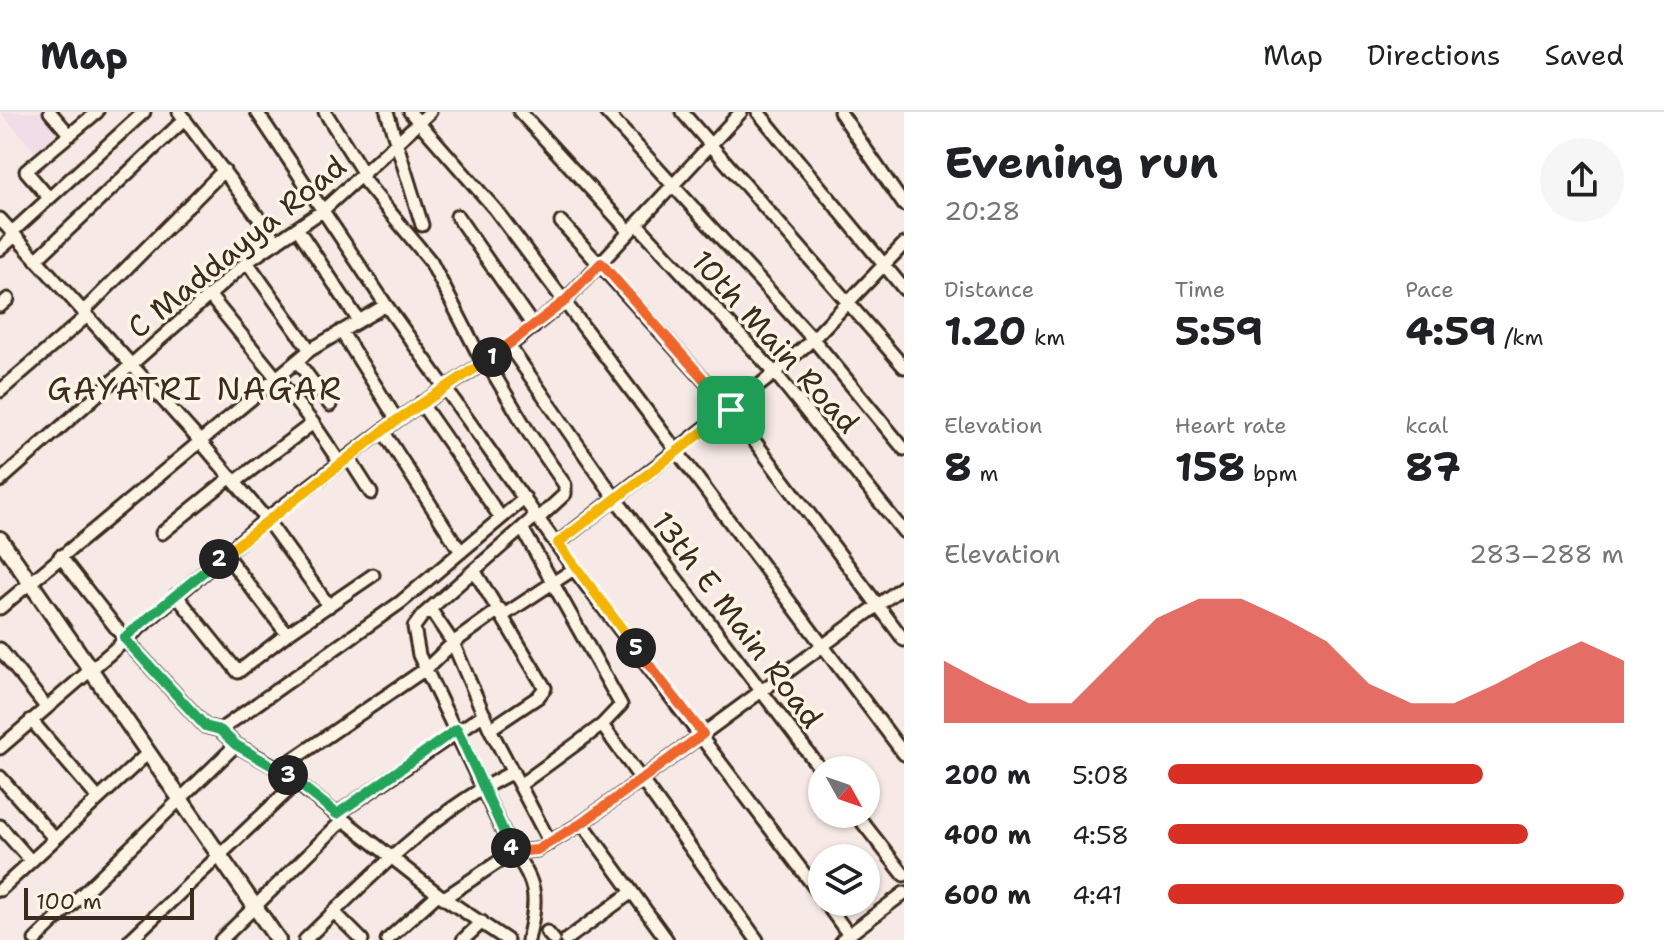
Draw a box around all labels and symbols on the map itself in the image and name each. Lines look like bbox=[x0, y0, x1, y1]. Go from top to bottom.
street label: C Maddayya Road bbox=[119, 146, 355, 348]
street label: 10th Main Road bbox=[682, 241, 869, 442]
pin: 1 bbox=[472, 337, 512, 377]
district label: GAYATRI NAGAR bbox=[47, 367, 343, 410]
pin bbox=[697, 376, 765, 444]
street label: 13th E Main Road bbox=[642, 503, 832, 736]
pin: 2 bbox=[199, 539, 239, 579]
pin: 5 bbox=[616, 628, 656, 668]
pin: 3 bbox=[268, 755, 308, 795]
north arrow bbox=[808, 756, 880, 828]
pin: 4 bbox=[491, 828, 531, 868]
scale bar bbox=[24, 884, 194, 920]

